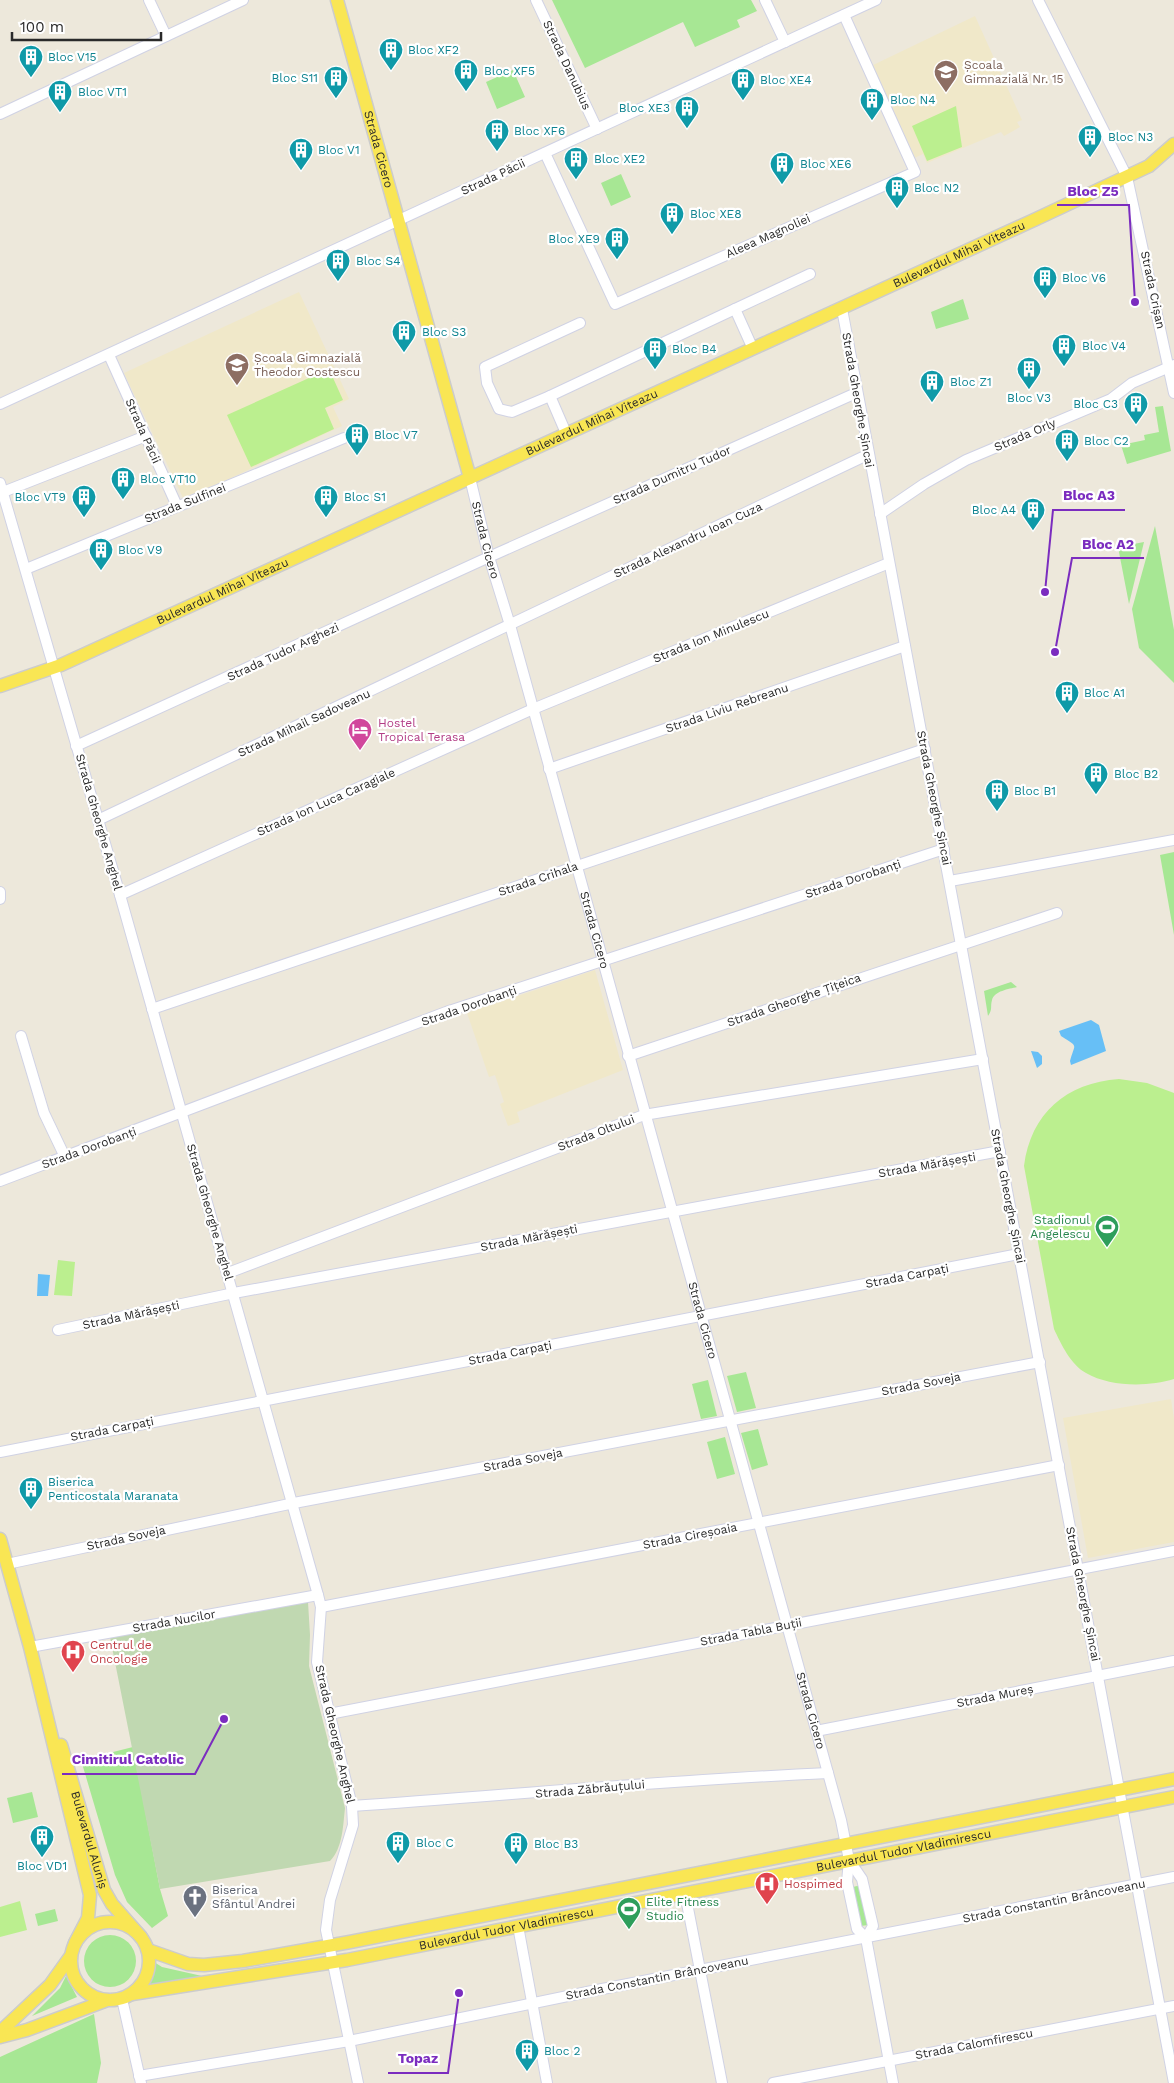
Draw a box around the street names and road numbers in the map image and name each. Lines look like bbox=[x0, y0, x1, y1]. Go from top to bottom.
street label: Strada Danubius bbox=[540, 18, 594, 112]
street label: Strada Cicero bbox=[361, 109, 396, 189]
street label: Strada Păcii bbox=[459, 156, 527, 198]
street label: Aleea Magnoliei bbox=[724, 211, 812, 261]
street label: Bulevardul Mihai Viteazu bbox=[891, 218, 1027, 291]
street label: Strada Crișan bbox=[1138, 250, 1168, 330]
street label: Strada Gheorghe Șincai bbox=[839, 331, 877, 469]
street label: Bulevardul Mihai Viteazu bbox=[523, 386, 660, 459]
street label: Strada Păcii bbox=[122, 396, 164, 466]
street label: Strada Orly bbox=[992, 415, 1059, 454]
street label: Strada Dumitru Tudor bbox=[611, 443, 733, 507]
street label: Strada Sulfinei bbox=[142, 480, 228, 526]
street label: Strada Alexandru Ioan Cuza bbox=[611, 499, 765, 581]
street label: Strada Cicero bbox=[469, 500, 502, 581]
street label: Bulevardul Mihai Viteazu bbox=[154, 555, 291, 627]
street label: Strada Ion Minulescu bbox=[651, 606, 771, 666]
street label: Strada Tudor Arghezi bbox=[225, 620, 341, 684]
street label: Strada Liviu Rebreanu bbox=[664, 680, 790, 736]
street label: Strada Mihail Sadoveanu bbox=[236, 686, 372, 760]
street label: Strada Gheorghe Șincai bbox=[914, 729, 954, 867]
street label: Strada Gheorghe Anghel bbox=[73, 752, 125, 892]
street label: Strada Ion Luca Caragiale bbox=[255, 765, 397, 839]
street label: Strada Dorobanți bbox=[803, 857, 903, 901]
street label: Strada Crihala bbox=[496, 859, 580, 899]
street label: Strada Cicero bbox=[577, 890, 612, 970]
street label: Strada Gheorghe Țițeica bbox=[725, 970, 863, 1030]
street label: Strada Dorobanți bbox=[419, 983, 519, 1029]
street label: Strada Oltului bbox=[555, 1112, 637, 1154]
street label: Strada Dorobanți bbox=[40, 1124, 138, 1172]
street label: Strada Gheorghe Șincai bbox=[988, 1127, 1028, 1265]
street label: Strada Gheorghe Anghel bbox=[184, 1142, 236, 1282]
street label: Strada Mărășești bbox=[877, 1150, 977, 1180]
street label: Strada Mărășești bbox=[479, 1222, 579, 1254]
street label: Strada Carpați bbox=[864, 1261, 950, 1291]
street label: Strada Cicero bbox=[685, 1280, 720, 1361]
street label: Strada Mărășești bbox=[81, 1298, 181, 1332]
street label: Strada Carpați bbox=[467, 1338, 553, 1368]
street label: Strada Soveja bbox=[880, 1369, 962, 1399]
street label: Strada Carpați bbox=[69, 1414, 155, 1444]
street label: Strada Soveja bbox=[482, 1445, 564, 1475]
street label: Strada Cireșoaia bbox=[642, 1520, 739, 1552]
street label: Strada Soveja bbox=[85, 1523, 167, 1553]
street label: Strada Gheorghe Șincai bbox=[1063, 1525, 1103, 1663]
street label: Strada Nucilor bbox=[131, 1607, 217, 1635]
street label: Strada Tabla Buții bbox=[699, 1615, 803, 1649]
street label: Strada Gheorghe Anghel bbox=[312, 1664, 358, 1805]
street label: Strada Cicero bbox=[793, 1671, 828, 1751]
street label: Strada Mureș bbox=[955, 1682, 1035, 1710]
street label: Strada Zăbrăuțului bbox=[535, 1777, 645, 1801]
street label: Bulevardul Aluniș bbox=[68, 1789, 110, 1890]
street label: Bulevardul Tudor Vladimirescu bbox=[815, 1826, 992, 1874]
street label: Strada Constantin Brâncoveanu bbox=[961, 1876, 1147, 1926]
street label: Bulevardul Tudor Vladimirescu bbox=[418, 1905, 595, 1953]
street label: Strada Constantin Brâncoveanu bbox=[564, 1953, 750, 2003]
street label: Strada Calomfirescu bbox=[914, 2026, 1034, 2062]

